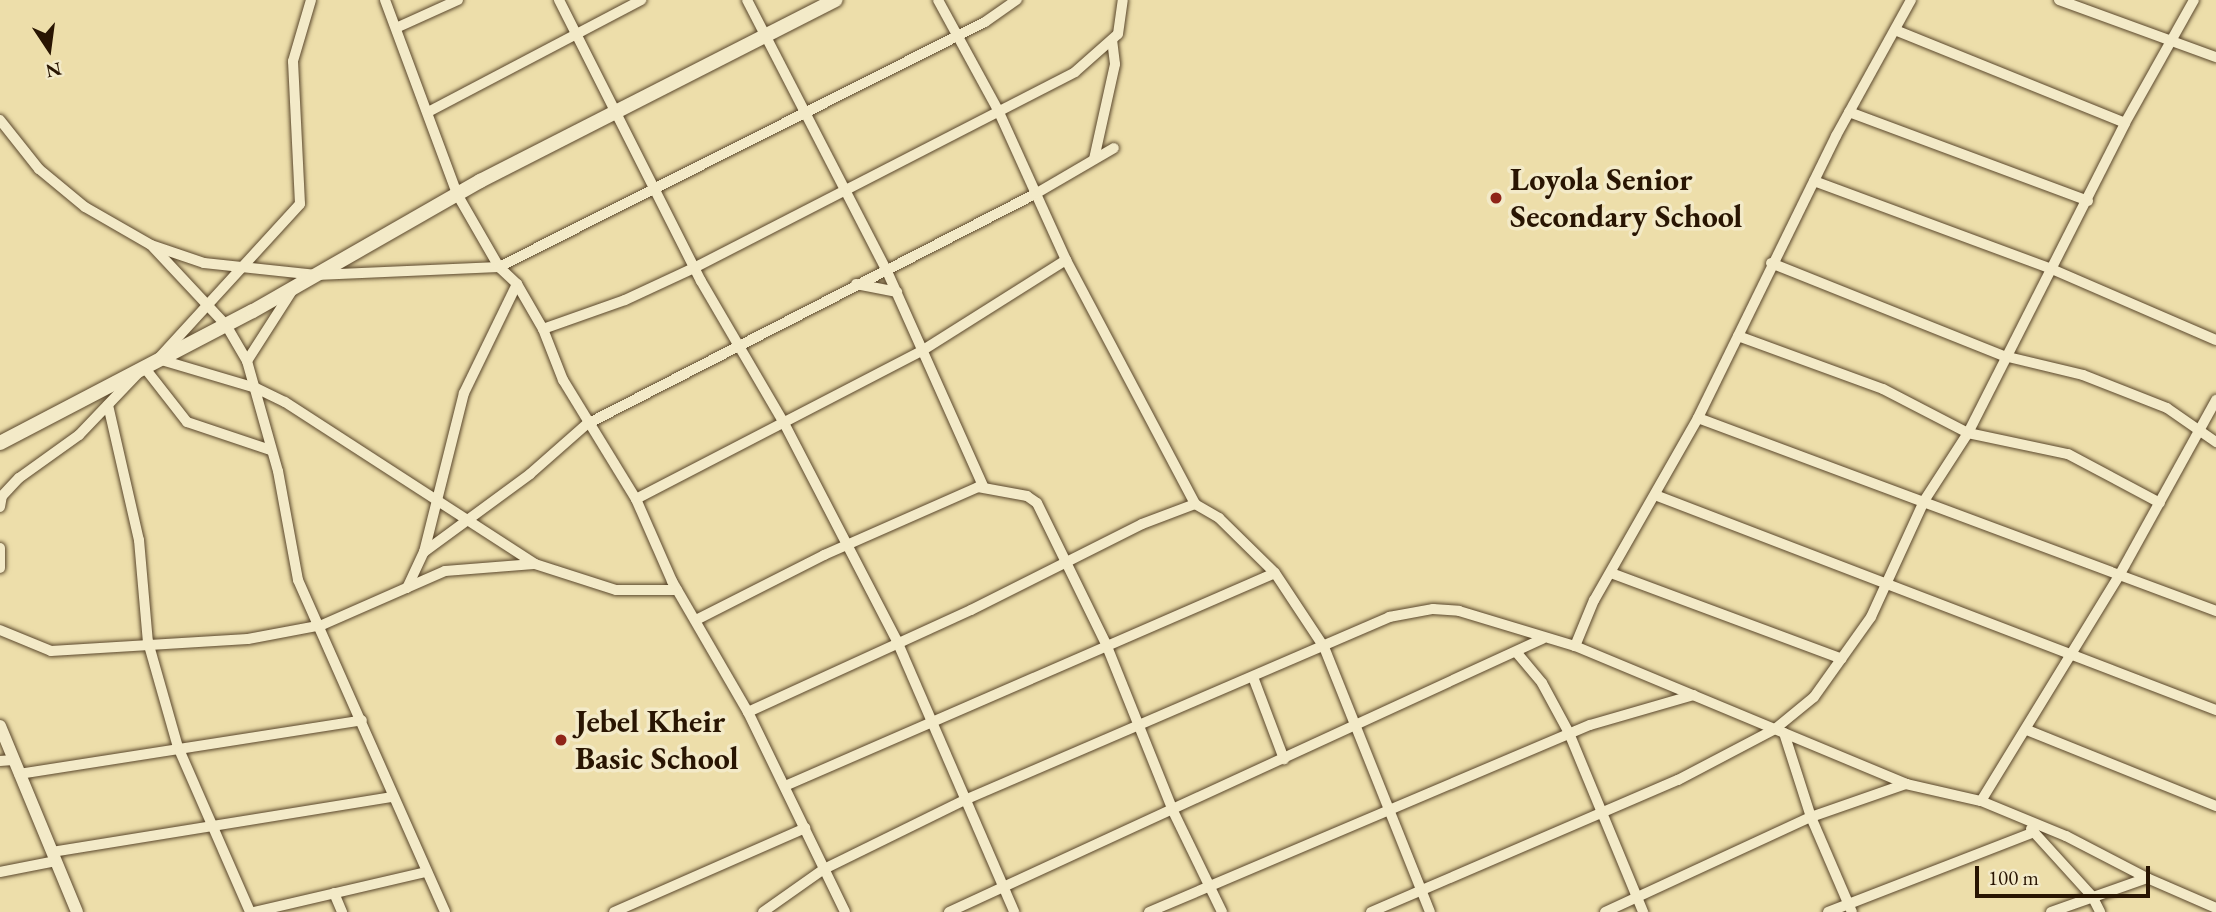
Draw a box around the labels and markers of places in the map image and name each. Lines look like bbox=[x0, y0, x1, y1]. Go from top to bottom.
place label: Loyola Senior Secondary School bbox=[1510, 161, 1742, 236]
marker: Loyola Senior Secondary School bbox=[1488, 190, 1504, 206]
place label: Jebel Kheir Basic School bbox=[575, 703, 739, 778]
marker: Jebel Kheir Basic School bbox=[553, 732, 569, 748]

